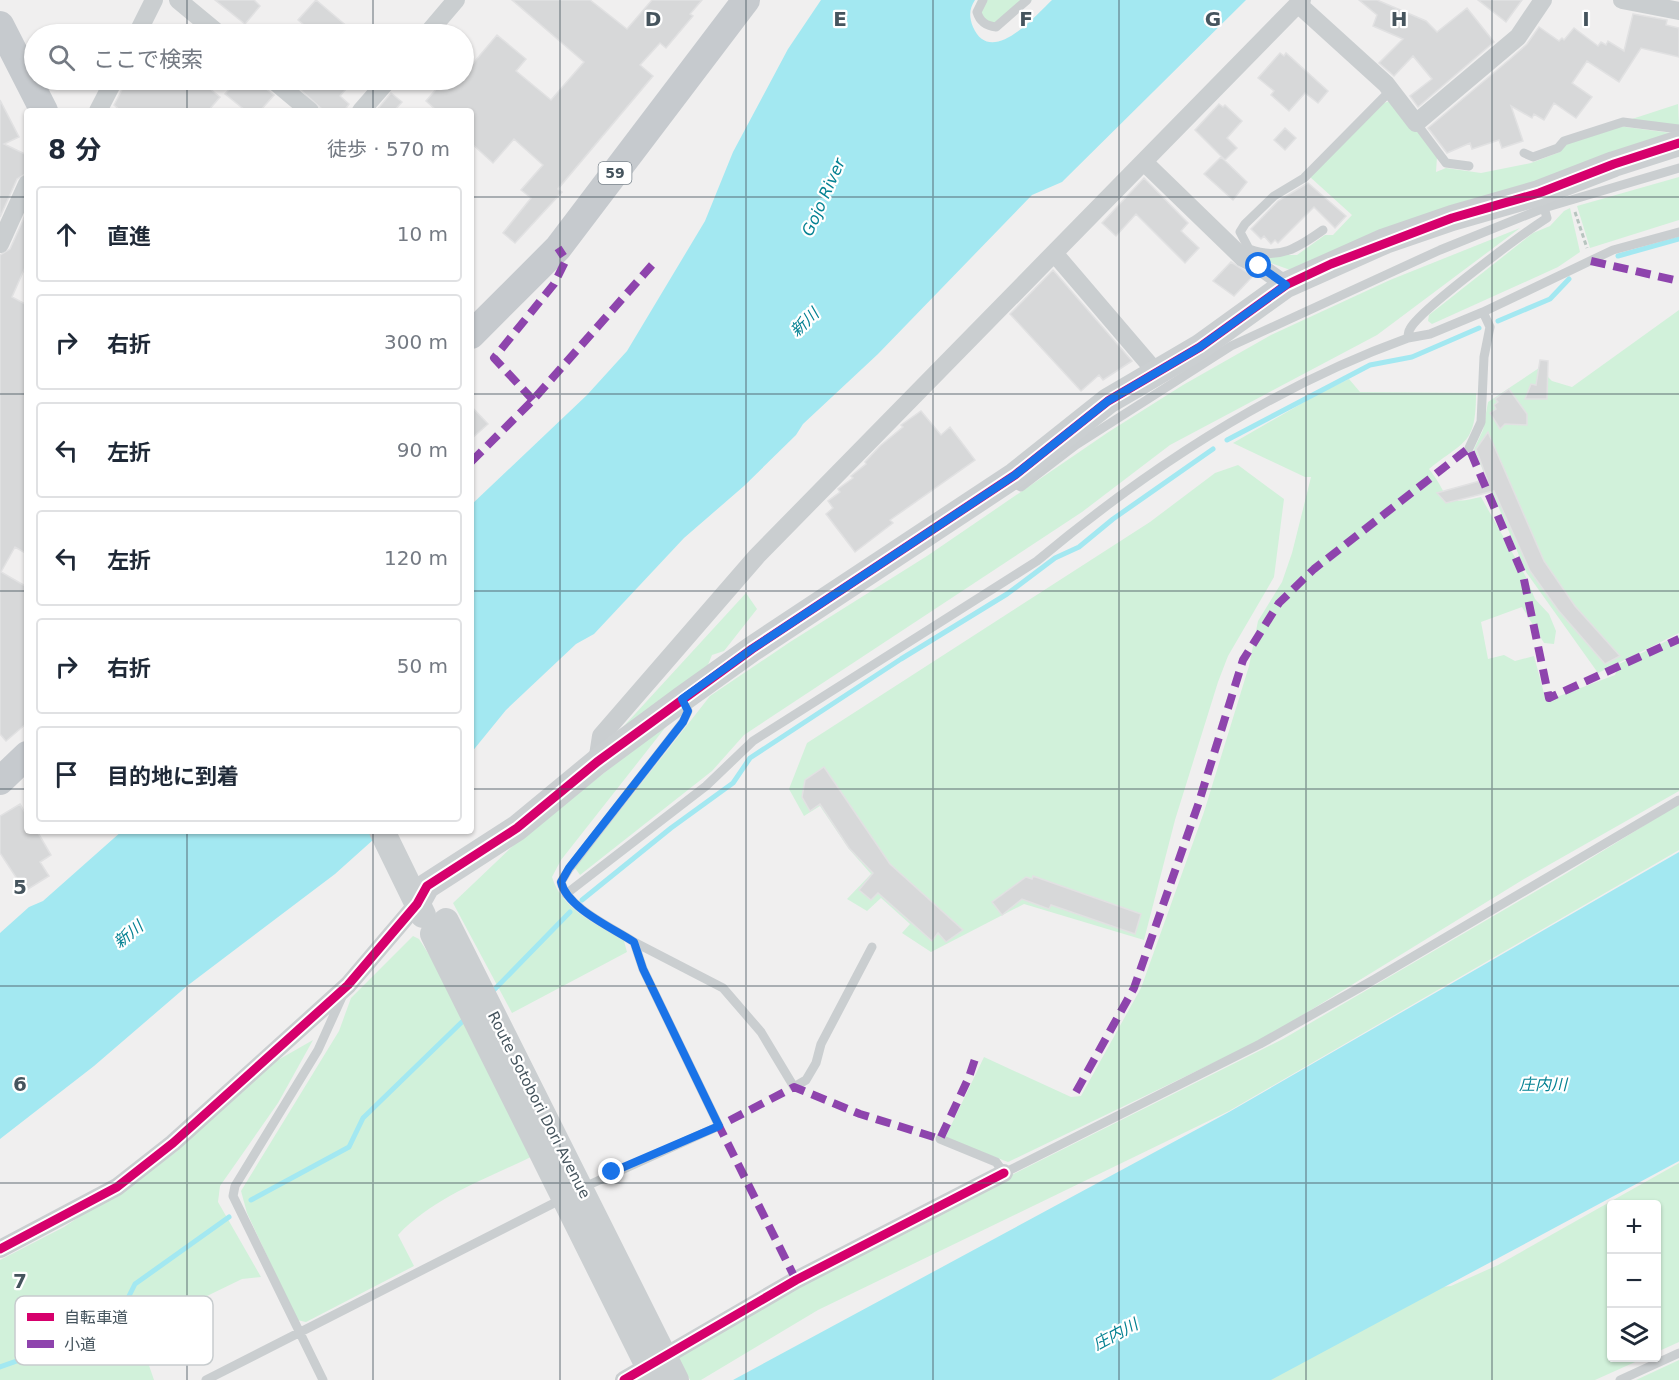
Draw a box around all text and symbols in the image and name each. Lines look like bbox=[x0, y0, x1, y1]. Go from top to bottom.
text: D bbox=[645, 7, 661, 31]
text: E bbox=[833, 7, 847, 31]
text: F bbox=[1019, 7, 1033, 31]
text: G bbox=[1205, 7, 1221, 31]
text: H bbox=[1391, 7, 1407, 31]
text: I bbox=[1582, 7, 1590, 31]
search box bbox=[24, 24, 474, 90]
icon: search bbox=[45, 41, 78, 74]
text: ここで検索 bbox=[93, 47, 203, 72]
text: 8 分 bbox=[48, 135, 101, 165]
text: 徒歩 · 570 m bbox=[327, 137, 450, 161]
water label: Gojo River bbox=[798, 154, 850, 239]
road number: 59 bbox=[598, 162, 632, 184]
icon: ahead bbox=[50, 218, 83, 251]
text: 10 m bbox=[397, 222, 448, 246]
text: 直進 bbox=[107, 224, 151, 249]
route start bbox=[1245, 252, 1271, 278]
water label: 新川 bbox=[786, 303, 824, 340]
icon: right bbox=[50, 326, 83, 359]
text: 300 m bbox=[384, 330, 448, 354]
text: 右折 bbox=[107, 332, 151, 357]
icon: left bbox=[50, 434, 83, 467]
text: 90 m bbox=[397, 438, 448, 462]
text: 左折 bbox=[107, 440, 151, 465]
icon: left bbox=[50, 542, 83, 575]
text: 120 m bbox=[384, 546, 448, 570]
text: 左折 bbox=[107, 548, 151, 573]
icon: right bbox=[50, 650, 83, 683]
text: 50 m bbox=[397, 654, 448, 678]
text: 右折 bbox=[107, 656, 151, 681]
icon: arrive bbox=[50, 758, 83, 791]
text: 目的地に到着 bbox=[107, 764, 239, 789]
text: 5 bbox=[13, 875, 27, 899]
water label: 新川 bbox=[110, 916, 148, 952]
street label: Route Sotobori Dori Avenue bbox=[484, 1009, 594, 1201]
text: 6 bbox=[13, 1072, 27, 1096]
water label: 庄内川 bbox=[1519, 1075, 1569, 1094]
route end bbox=[598, 1158, 624, 1184]
map controls bbox=[1607, 1200, 1661, 1362]
button: + bbox=[1607, 1200, 1661, 1254]
button: − bbox=[1607, 1254, 1661, 1308]
text: 7 bbox=[13, 1269, 27, 1293]
legend bbox=[15, 1296, 213, 1365]
text: 自転車道 bbox=[64, 1308, 128, 1327]
button: layers bbox=[1607, 1308, 1661, 1362]
water label: 庄内川 bbox=[1090, 1314, 1143, 1354]
text: 小道 bbox=[64, 1335, 96, 1354]

